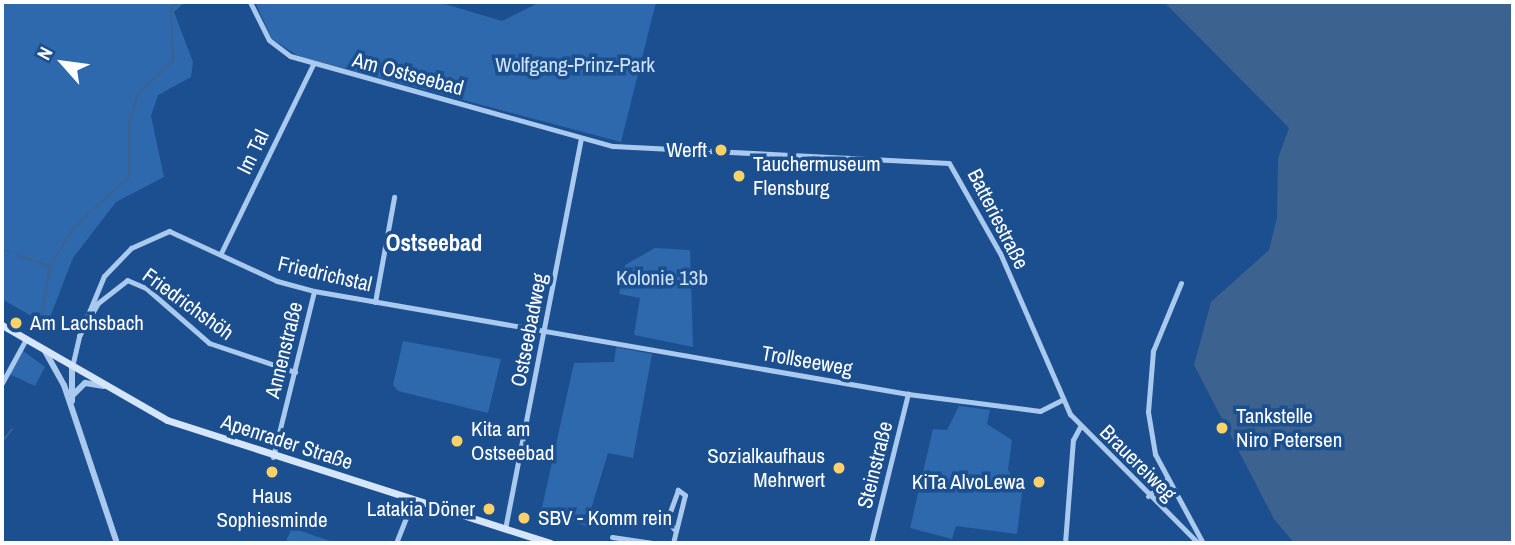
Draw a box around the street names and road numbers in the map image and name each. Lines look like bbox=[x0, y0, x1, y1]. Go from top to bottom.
street label: Am Ostseebad bbox=[350, 47, 466, 101]
street label: Im Tal bbox=[232, 126, 274, 178]
street label: Batteriestraße bbox=[962, 165, 1034, 273]
street label: Friedrichstal bbox=[276, 251, 374, 297]
street label: Friedrichshöh bbox=[138, 263, 238, 345]
street label: Ostseebadweg bbox=[506, 271, 552, 389]
street label: Annenstraße bbox=[260, 299, 308, 401]
street label: Trollseeweg bbox=[759, 341, 855, 381]
street label: Apenrader Straße bbox=[218, 409, 356, 475]
street label: Steinstraße bbox=[852, 419, 898, 511]
street label: Brauereiweg bbox=[1095, 420, 1181, 506]

